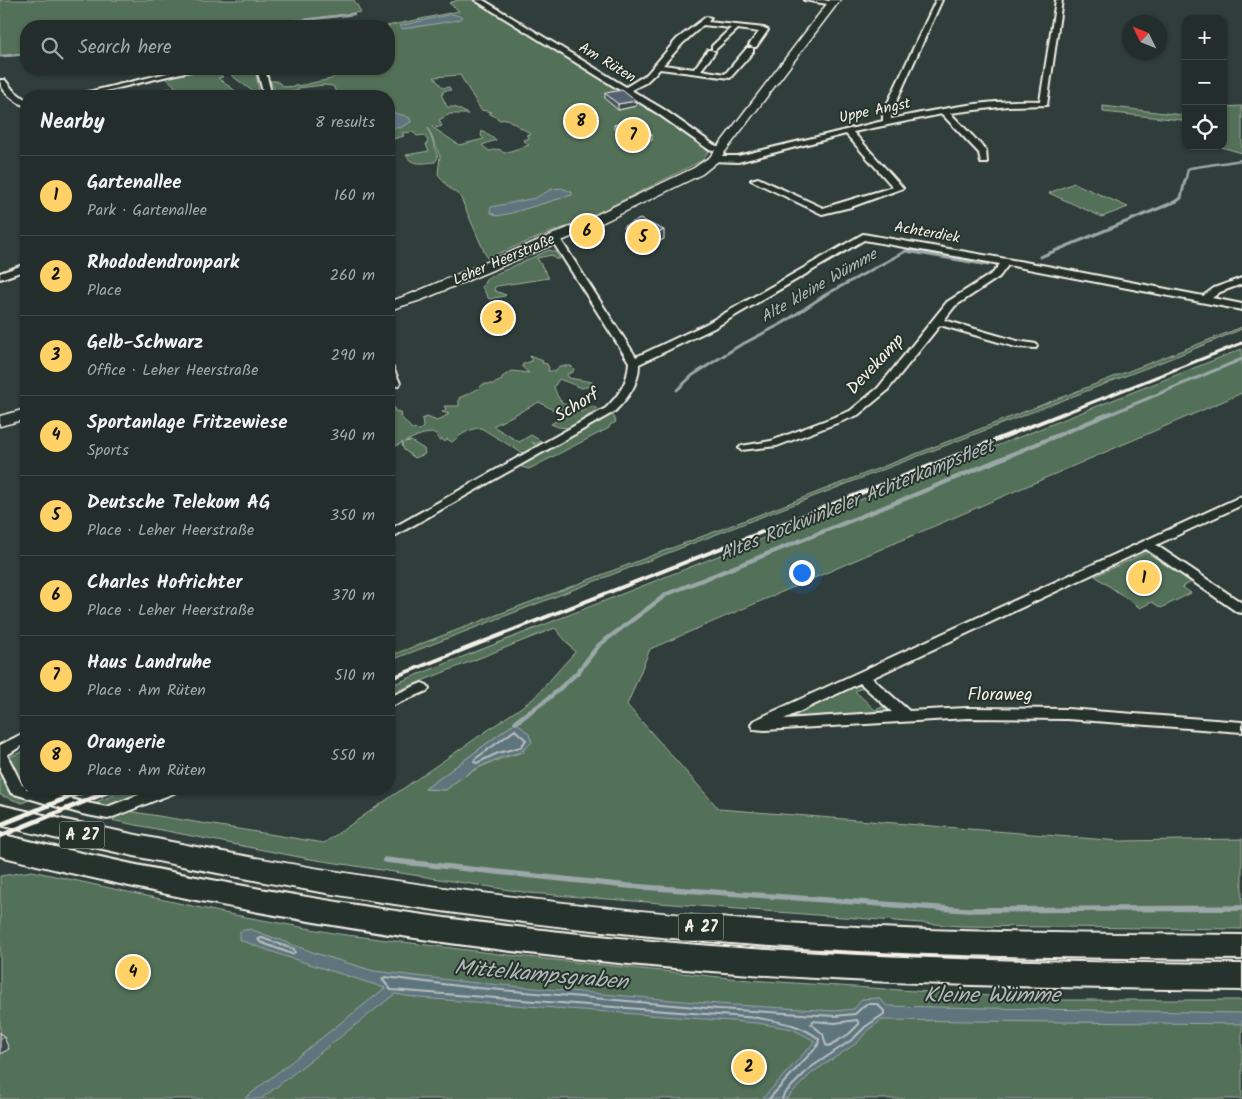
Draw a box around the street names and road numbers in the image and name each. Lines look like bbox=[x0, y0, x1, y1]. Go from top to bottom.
street label: Am Rüten bbox=[574, 36, 640, 90]
street label: Uppe Angst bbox=[837, 92, 913, 130]
street label: Achterdiek bbox=[892, 215, 963, 251]
street label: Leher Heerstraße bbox=[449, 228, 559, 292]
street label: Devekamp bbox=[840, 327, 913, 402]
street label: Schorf bbox=[549, 380, 607, 431]
street label: Floraweg bbox=[967, 681, 1033, 710]
road number: A 27 bbox=[59, 822, 104, 848]
road number: A 27 bbox=[678, 914, 724, 940]

